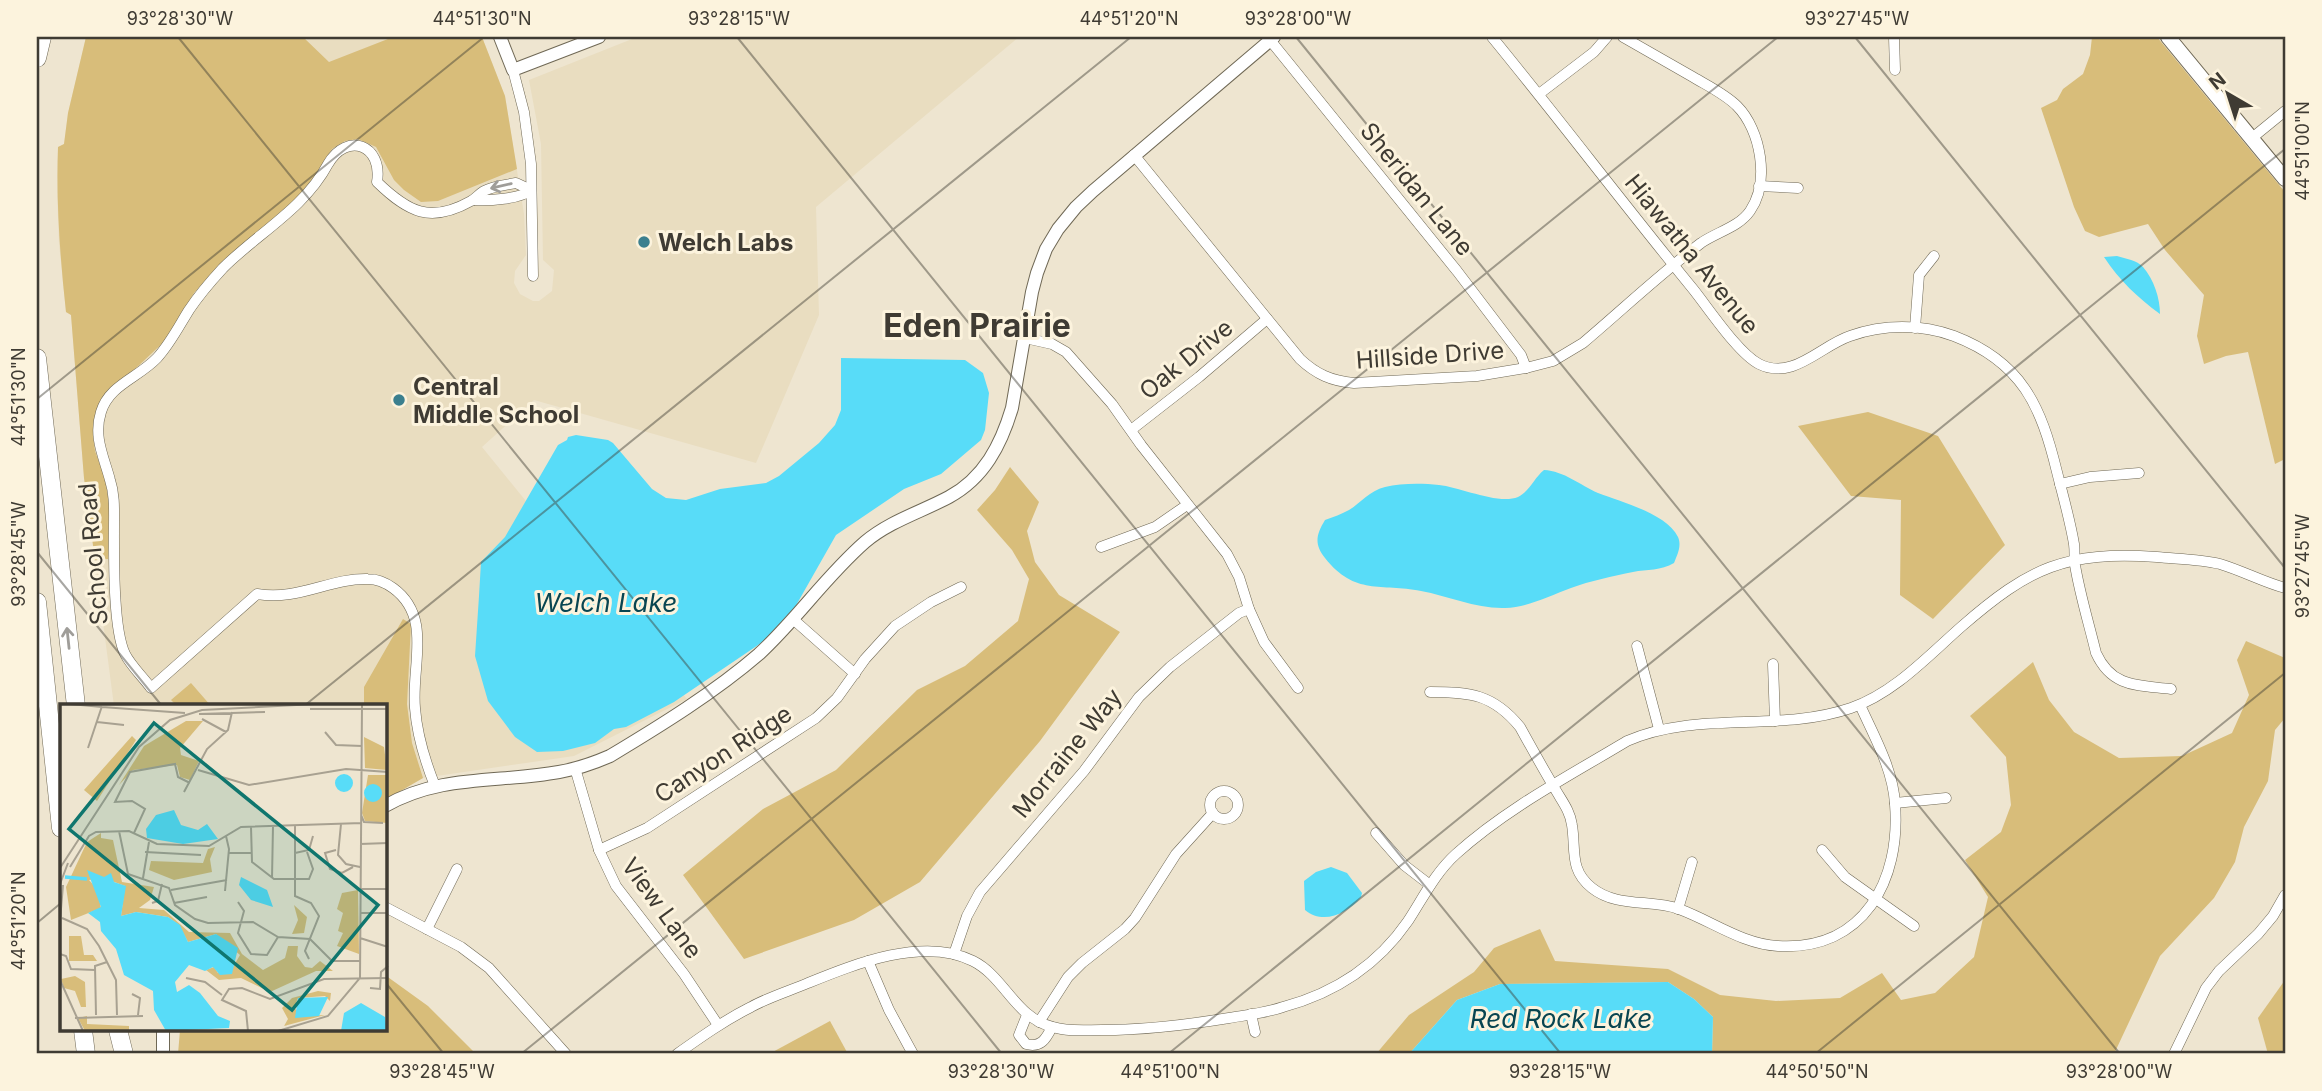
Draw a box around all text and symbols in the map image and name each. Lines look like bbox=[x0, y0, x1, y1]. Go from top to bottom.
text: 93°28'30"W bbox=[127, 8, 233, 29]
text: 44°51'30"N bbox=[432, 8, 532, 29]
text: 93°28'15"W bbox=[688, 8, 790, 29]
text: 44°51'20"N bbox=[1079, 8, 1179, 29]
text: 93°28'00"W bbox=[1245, 8, 1352, 29]
text: 93°27'45"W bbox=[1805, 8, 1909, 29]
north arrow bbox=[2192, 60, 2262, 130]
text: N bbox=[2205, 68, 2230, 95]
text: 44°51'00"N bbox=[2292, 101, 2313, 201]
street label: Sheridan Lane bbox=[1354, 116, 1480, 262]
street label: Hiawatha Avenue bbox=[1619, 168, 1765, 340]
one-way arrow bbox=[490, 180, 513, 193]
place label: Welch Labs bbox=[658, 228, 793, 257]
marker: Welch Labs bbox=[636, 234, 652, 250]
district label: Eden Prairie bbox=[883, 306, 1071, 345]
street label: Oak Drive bbox=[1134, 313, 1238, 405]
street label: Hillside Drive bbox=[1355, 335, 1505, 375]
text: 44°51'30"N bbox=[8, 347, 29, 447]
place label: Central Middle School bbox=[413, 372, 579, 429]
marker: Central Middle School bbox=[391, 392, 407, 408]
street label: School Road bbox=[72, 482, 114, 626]
text: 93°28'45"W bbox=[8, 501, 29, 607]
text: 93°27'45"W bbox=[2292, 514, 2313, 618]
water label: Welch Lake bbox=[535, 587, 677, 618]
one-way arrow bbox=[62, 627, 75, 650]
street label: Morraine Way bbox=[1006, 683, 1128, 823]
street label: Canyon Ridge bbox=[649, 699, 797, 809]
inset map bbox=[60, 704, 387, 1032]
street label: View Lane bbox=[616, 852, 708, 964]
text: 44°51'20"N bbox=[8, 871, 29, 971]
water label: Red Rock Lake bbox=[1470, 1003, 1652, 1034]
text: 93°28'45"W bbox=[389, 1061, 495, 1082]
text: 93°28'30"W bbox=[948, 1061, 1054, 1082]
text: 44°51'00"N bbox=[1120, 1061, 1220, 1082]
text: 93°28'15"W bbox=[1509, 1061, 1611, 1082]
text: 44°50'50"N bbox=[1765, 1061, 1869, 1082]
text: 93°28'00"W bbox=[2066, 1061, 2173, 1082]

